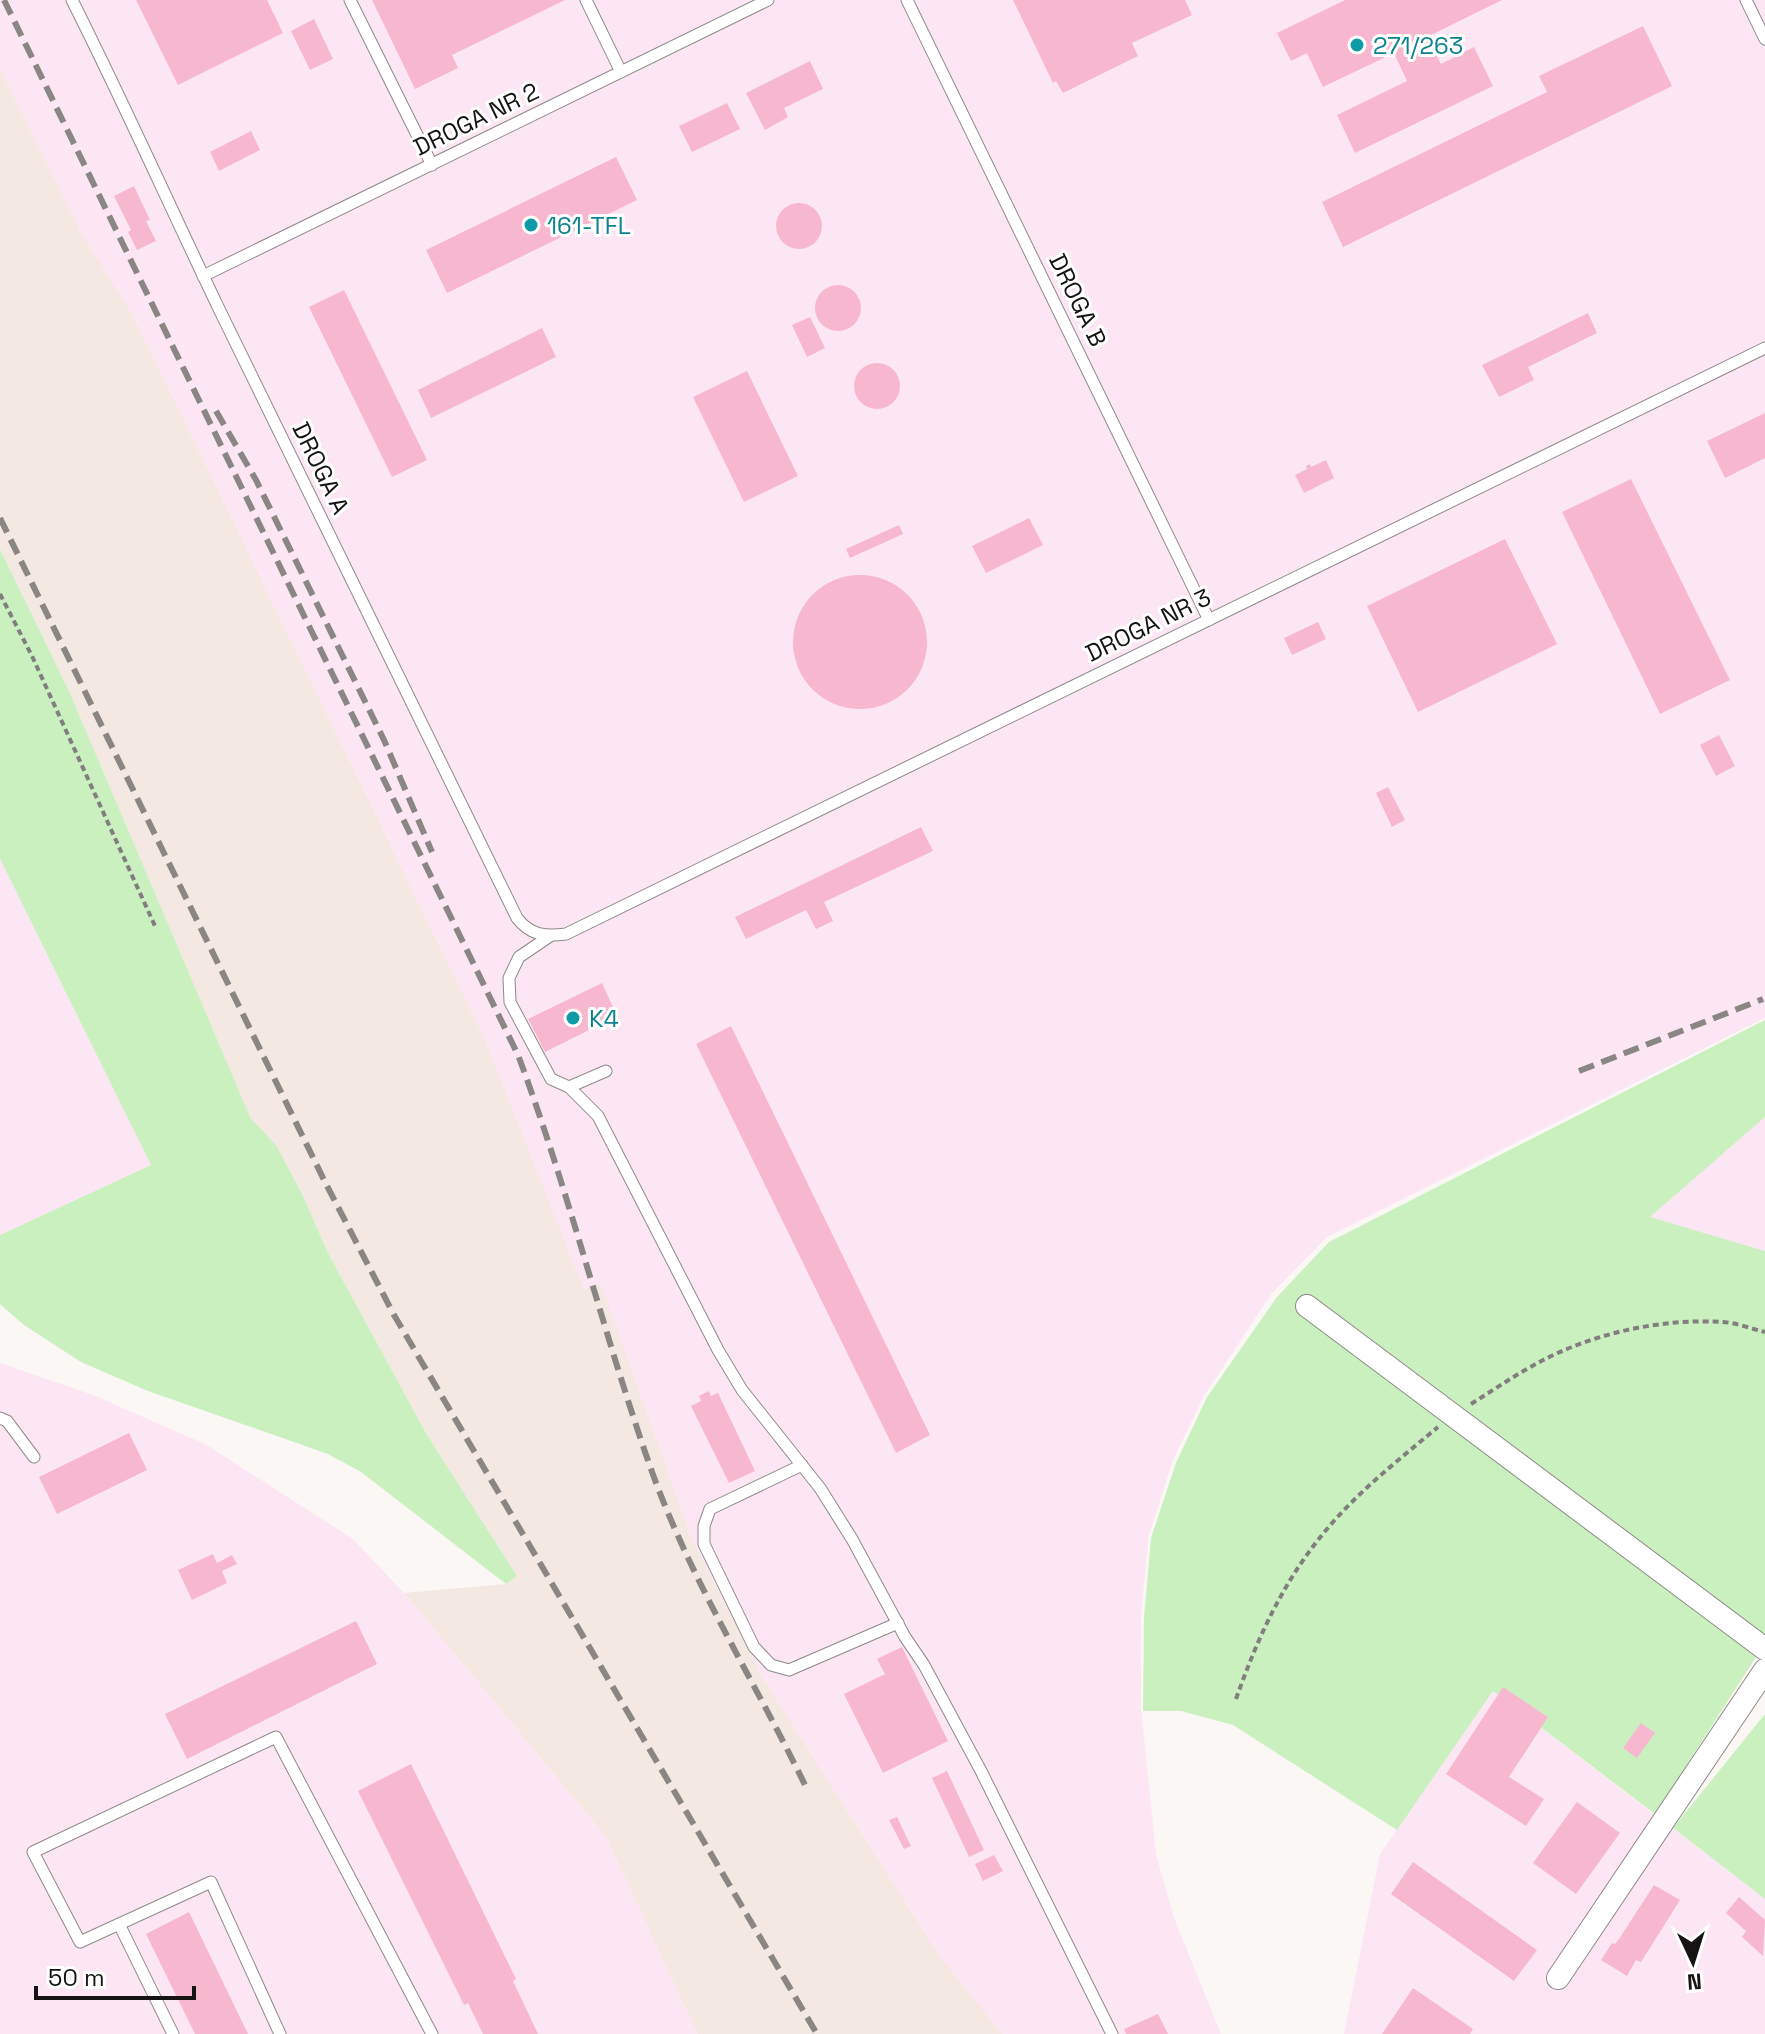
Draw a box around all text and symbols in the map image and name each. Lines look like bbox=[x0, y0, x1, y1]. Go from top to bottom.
place label: 271/263 bbox=[1373, 30, 1463, 61]
marker: 271/263 bbox=[1348, 36, 1366, 54]
street label: DROGA NR 2 bbox=[408, 75, 544, 163]
place label: 161-TFL bbox=[547, 210, 631, 241]
marker: 161-TFL bbox=[522, 216, 540, 234]
street label: DROGA B bbox=[1042, 248, 1114, 352]
street label: DROGA A bbox=[285, 417, 357, 519]
street label: DROGA NR 3 bbox=[1080, 581, 1216, 669]
place label: K4 bbox=[589, 1003, 619, 1034]
marker: K4 bbox=[564, 1009, 582, 1027]
north arrow bbox=[1653, 1922, 1733, 2002]
scale bar bbox=[36, 1950, 194, 2000]
text: 50 m bbox=[48, 1962, 105, 1993]
text: N bbox=[1686, 1967, 1703, 1996]

